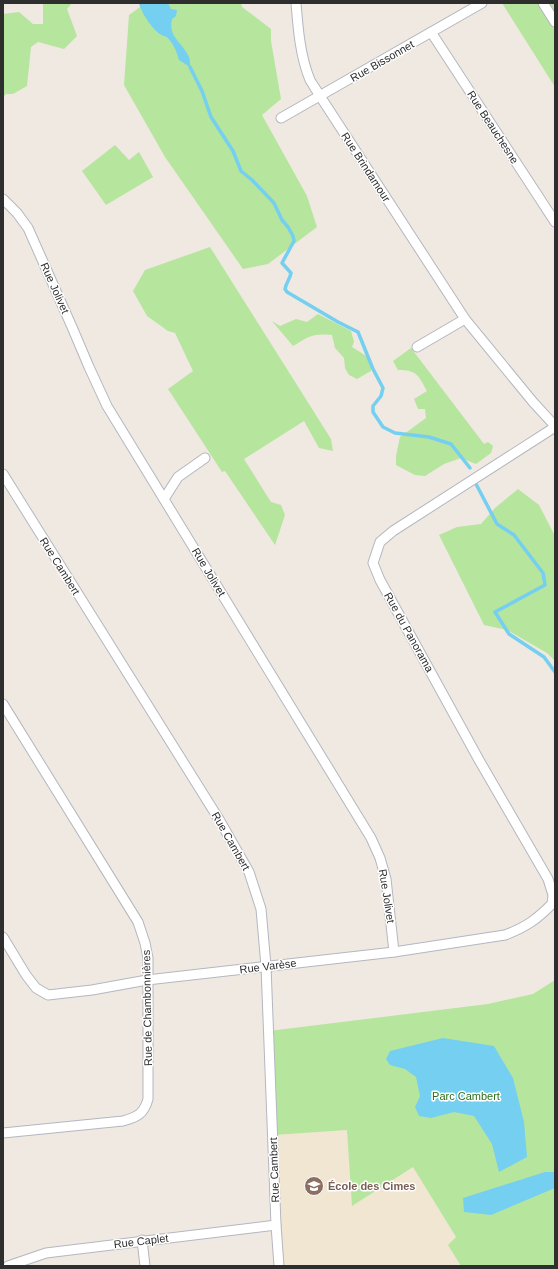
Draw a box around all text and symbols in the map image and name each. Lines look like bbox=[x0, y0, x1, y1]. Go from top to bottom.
street label: Rue Bissonnet bbox=[348, 38, 416, 84]
street label: Rue Beauchesne bbox=[465, 88, 521, 166]
street label: Rue Brindamour bbox=[339, 130, 393, 204]
street label: Rue Jolivet bbox=[38, 261, 72, 315]
street label: Rue Cambert bbox=[38, 535, 82, 597]
street label: Rue Jolivet bbox=[190, 546, 228, 598]
street label: Rue du Panorama bbox=[382, 590, 436, 675]
street label: Rue Cambert bbox=[209, 810, 253, 872]
street label: Rue Jolivet bbox=[377, 868, 397, 924]
street label: Rue de Chambonnières bbox=[140, 949, 154, 1066]
street label: Rue Varèse bbox=[239, 957, 297, 975]
park label: Parc Cambert bbox=[432, 1090, 500, 1102]
street label: Rue Cambert bbox=[267, 1137, 281, 1203]
school or university icon: École des Cimes bbox=[303, 1175, 325, 1197]
place label: École des Cimes bbox=[328, 1180, 415, 1192]
street label: Rue Caplet bbox=[113, 1232, 169, 1250]

